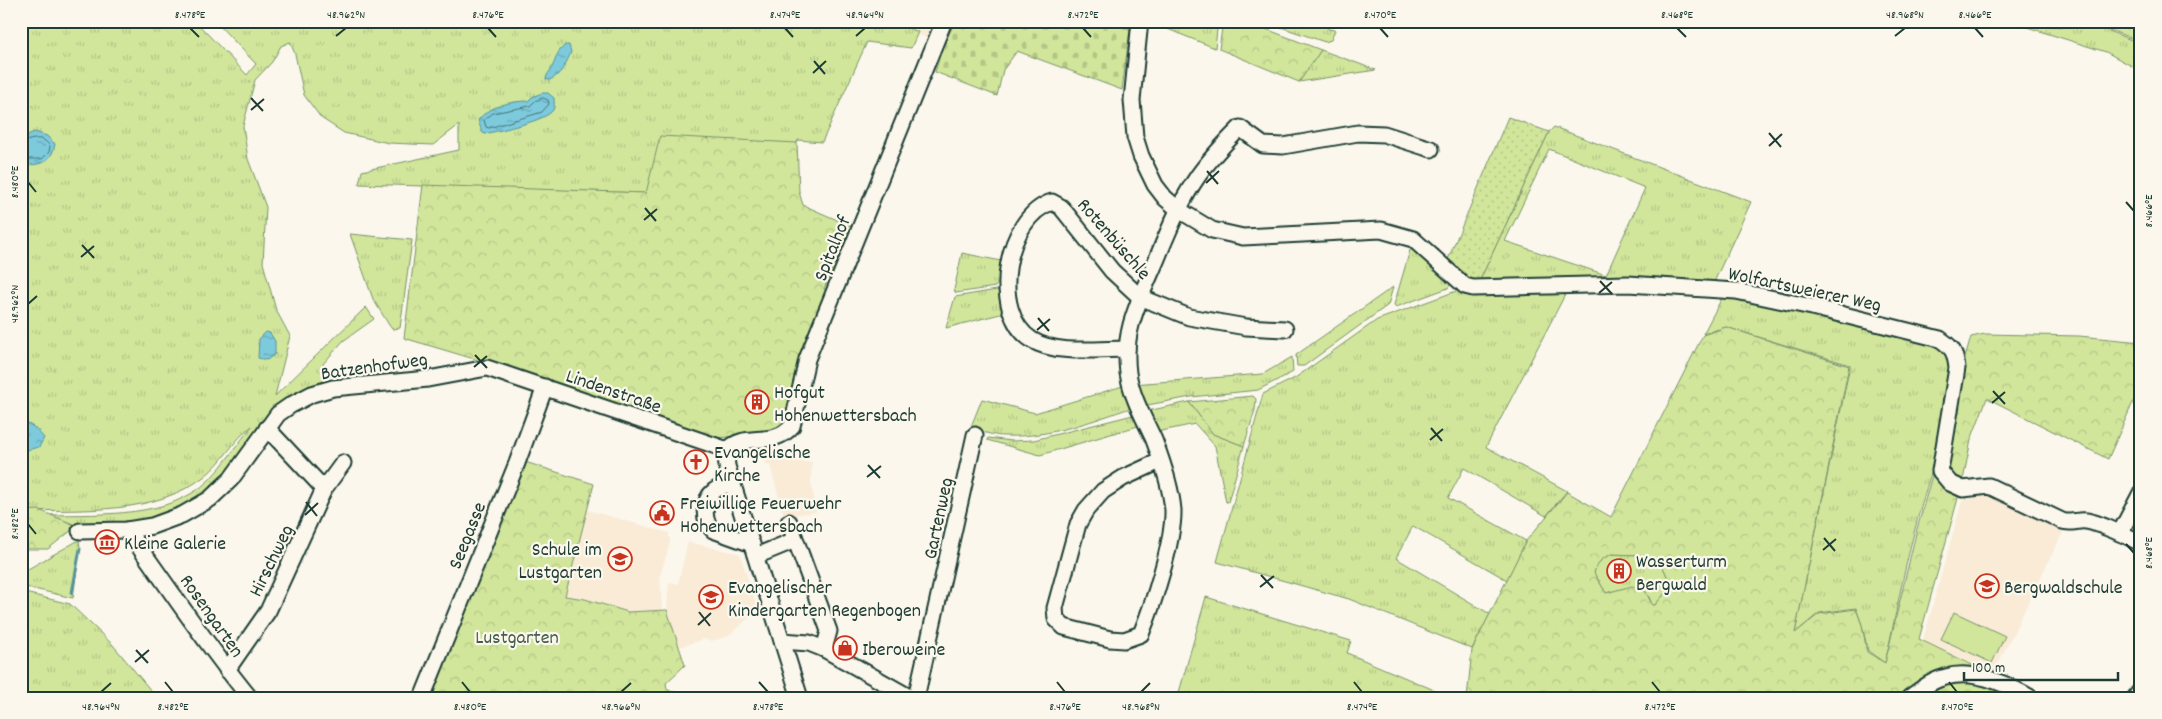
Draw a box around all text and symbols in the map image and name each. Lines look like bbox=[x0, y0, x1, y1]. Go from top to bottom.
text: 8.478°E bbox=[175, 7, 206, 24]
text: 48.962°N bbox=[327, 7, 365, 24]
text: 8.476°E bbox=[472, 7, 504, 24]
text: 8.474°E bbox=[770, 7, 801, 24]
text: 48.964°N bbox=[846, 7, 884, 24]
text: 8.472°E bbox=[1068, 7, 1099, 24]
text: 8.470°E bbox=[1364, 7, 1397, 24]
text: 8.468°E bbox=[1661, 7, 1693, 24]
text: 48.968°N bbox=[1886, 7, 1924, 24]
text: 8.466°E bbox=[1959, 7, 1992, 24]
text: 8.480°E bbox=[7, 165, 24, 198]
street label: Rotenbüschle bbox=[1069, 193, 1156, 287]
text: 8.466°E bbox=[2141, 194, 2158, 227]
street label: Spitalhof bbox=[808, 211, 860, 286]
street label: Wolfartsweierer Weg bbox=[1725, 261, 1884, 321]
text: 48.962°N bbox=[7, 285, 24, 323]
street label: Batzenhofweg bbox=[319, 347, 430, 389]
street label: Lindenstraße bbox=[561, 363, 665, 422]
place label: Hofgut Hohenwettersbach bbox=[774, 380, 917, 431]
building icon: Hofgut Hohenwettersbach bbox=[744, 389, 770, 415]
place label: Evangelische Kirche bbox=[714, 440, 811, 491]
church icon: Evangelische Kirche bbox=[683, 449, 709, 475]
street label: Gartenweg bbox=[918, 475, 962, 562]
place label: Freiwillige Feuerwehr Hohenwettersbach bbox=[680, 491, 842, 542]
street label: Seegasse bbox=[443, 498, 495, 574]
public building icon: Freiwillige Feuerwehr Hohenwettersbach bbox=[649, 500, 675, 526]
text: 8.482°E bbox=[7, 508, 24, 540]
street label: Hirschweg bbox=[243, 520, 302, 602]
museum icon: Kleine Galerie bbox=[94, 529, 120, 555]
place label: Kleine Galerie bbox=[124, 531, 226, 559]
place label: Schule im Lustgarten bbox=[518, 537, 602, 588]
text: 8.468°E bbox=[2141, 537, 2158, 569]
school or university icon: Schule im Lustgarten bbox=[607, 546, 633, 572]
place label: Wasserturm Bergwald bbox=[1636, 549, 1727, 600]
building icon: Wasserturm Bergwald bbox=[1606, 558, 1632, 584]
street label: Rosengarten bbox=[172, 569, 250, 664]
school or university icon: Bergwaldschule bbox=[1974, 573, 2000, 599]
place label: Evangelischer Kindergarten Regenbogen bbox=[728, 575, 921, 626]
place label: Bergwaldschule bbox=[2004, 575, 2123, 603]
school or university icon: Evangelischer Kindergarten Regenbogen bbox=[698, 584, 724, 610]
park label: Lustgarten bbox=[475, 625, 559, 653]
shop icon: Iberoweine bbox=[832, 635, 858, 661]
place label: Iberoweine bbox=[862, 637, 946, 665]
scale bar bbox=[1964, 649, 2118, 681]
text: 100 m bbox=[1972, 658, 2005, 680]
text: 48.964°N bbox=[82, 699, 120, 716]
text: 8.482°E bbox=[157, 699, 189, 716]
text: 8.480°E bbox=[454, 699, 487, 716]
text: 48.966°N bbox=[602, 699, 640, 716]
text: 8.478°E bbox=[753, 699, 784, 716]
text: 8.476°E bbox=[1049, 699, 1081, 716]
text: 48.968°N bbox=[1122, 699, 1160, 716]
text: 8.474°E bbox=[1347, 699, 1378, 716]
text: 8.472°E bbox=[1645, 699, 1676, 716]
text: 8.470°E bbox=[1941, 699, 1974, 716]

